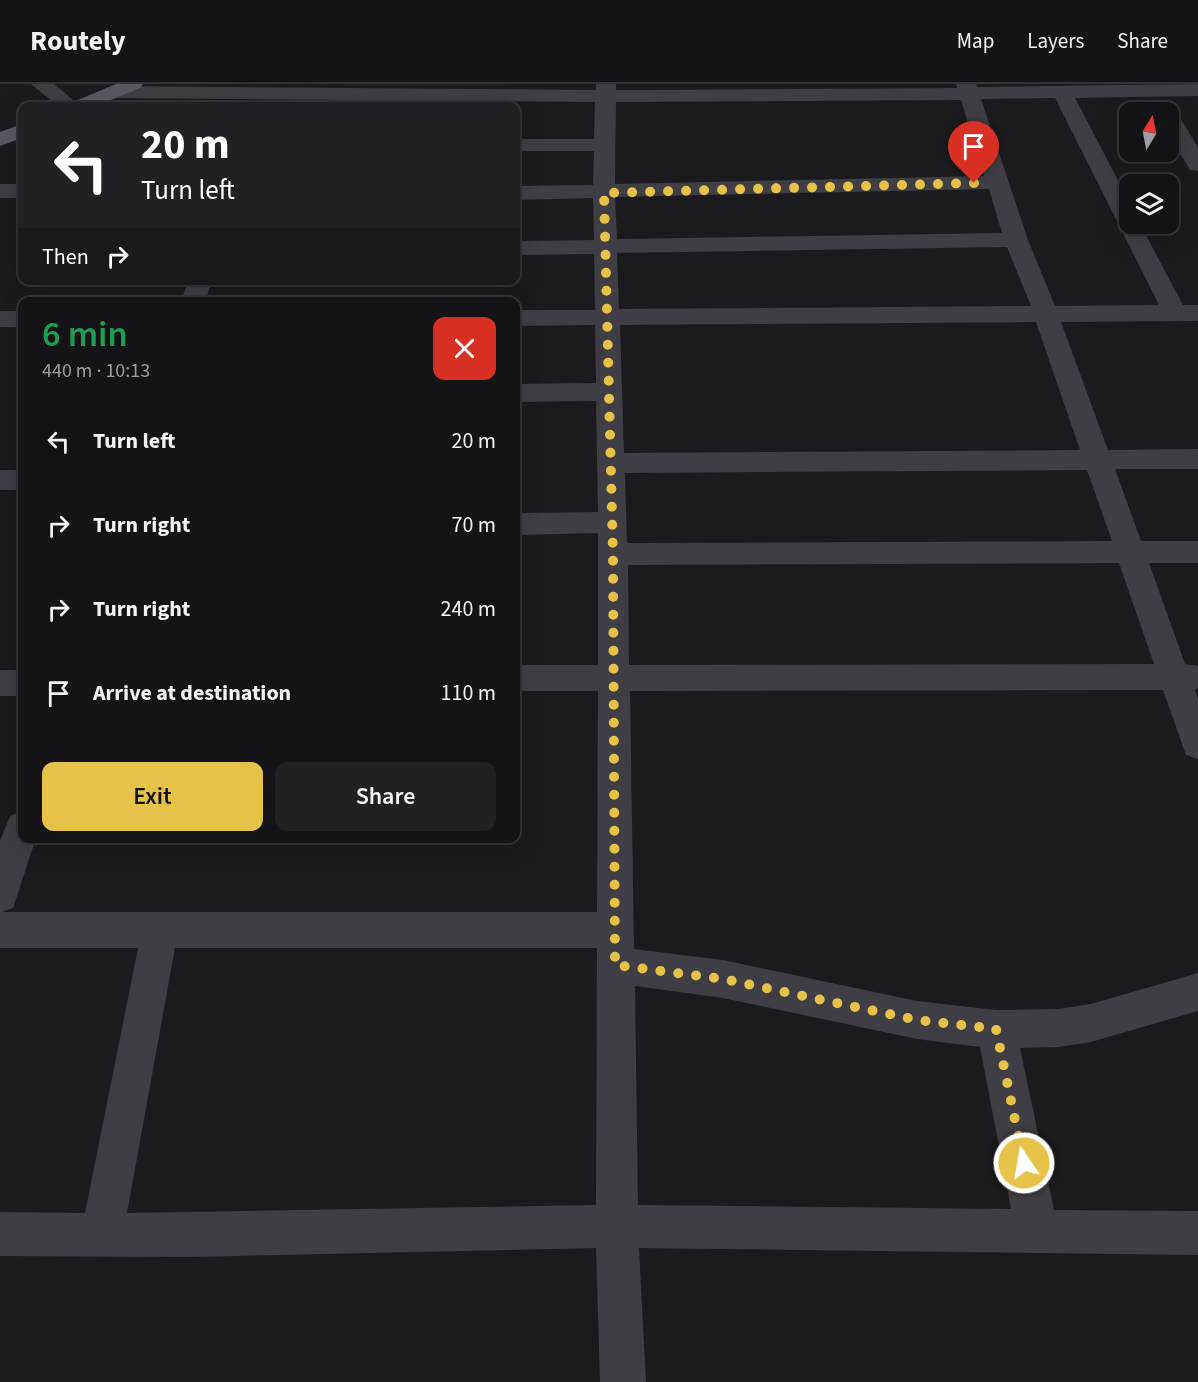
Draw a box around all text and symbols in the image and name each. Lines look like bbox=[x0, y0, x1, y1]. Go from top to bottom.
text: Routely bbox=[30, 21, 126, 61]
text: Map bbox=[957, 26, 994, 56]
text: Layers bbox=[1027, 26, 1084, 56]
text: Share bbox=[1117, 26, 1168, 56]
north arrow bbox=[1119, 102, 1179, 162]
map controls bbox=[1119, 102, 1179, 234]
text: 20 m bbox=[141, 115, 230, 175]
pin bbox=[948, 121, 999, 183]
icon: left bbox=[42, 126, 120, 204]
icon: arrive bbox=[957, 130, 990, 163]
text: Turn left bbox=[141, 171, 235, 210]
button: layers bbox=[1119, 174, 1179, 234]
icon: right bbox=[101, 240, 134, 273]
text: Then bbox=[42, 241, 89, 273]
text: 6 min bbox=[42, 309, 128, 360]
button: close bbox=[433, 317, 496, 380]
text: 440 m · 10:13 bbox=[42, 357, 150, 385]
icon: left bbox=[42, 425, 75, 458]
text: Turn left bbox=[93, 425, 175, 457]
text: 20 m bbox=[451, 425, 496, 457]
icon: right bbox=[42, 509, 75, 542]
text: Turn right bbox=[93, 509, 190, 541]
text: 70 m bbox=[451, 509, 496, 541]
icon: right bbox=[42, 593, 75, 626]
text: Turn right bbox=[93, 593, 190, 625]
text: 240 m bbox=[441, 593, 496, 625]
icon: arrive bbox=[42, 677, 75, 710]
text: Arrive at destination bbox=[93, 677, 291, 709]
text: 110 m bbox=[441, 677, 496, 709]
button: Exit bbox=[42, 762, 263, 831]
button: Share bbox=[275, 762, 496, 831]
position arrow bbox=[992, 1131, 1056, 1195]

